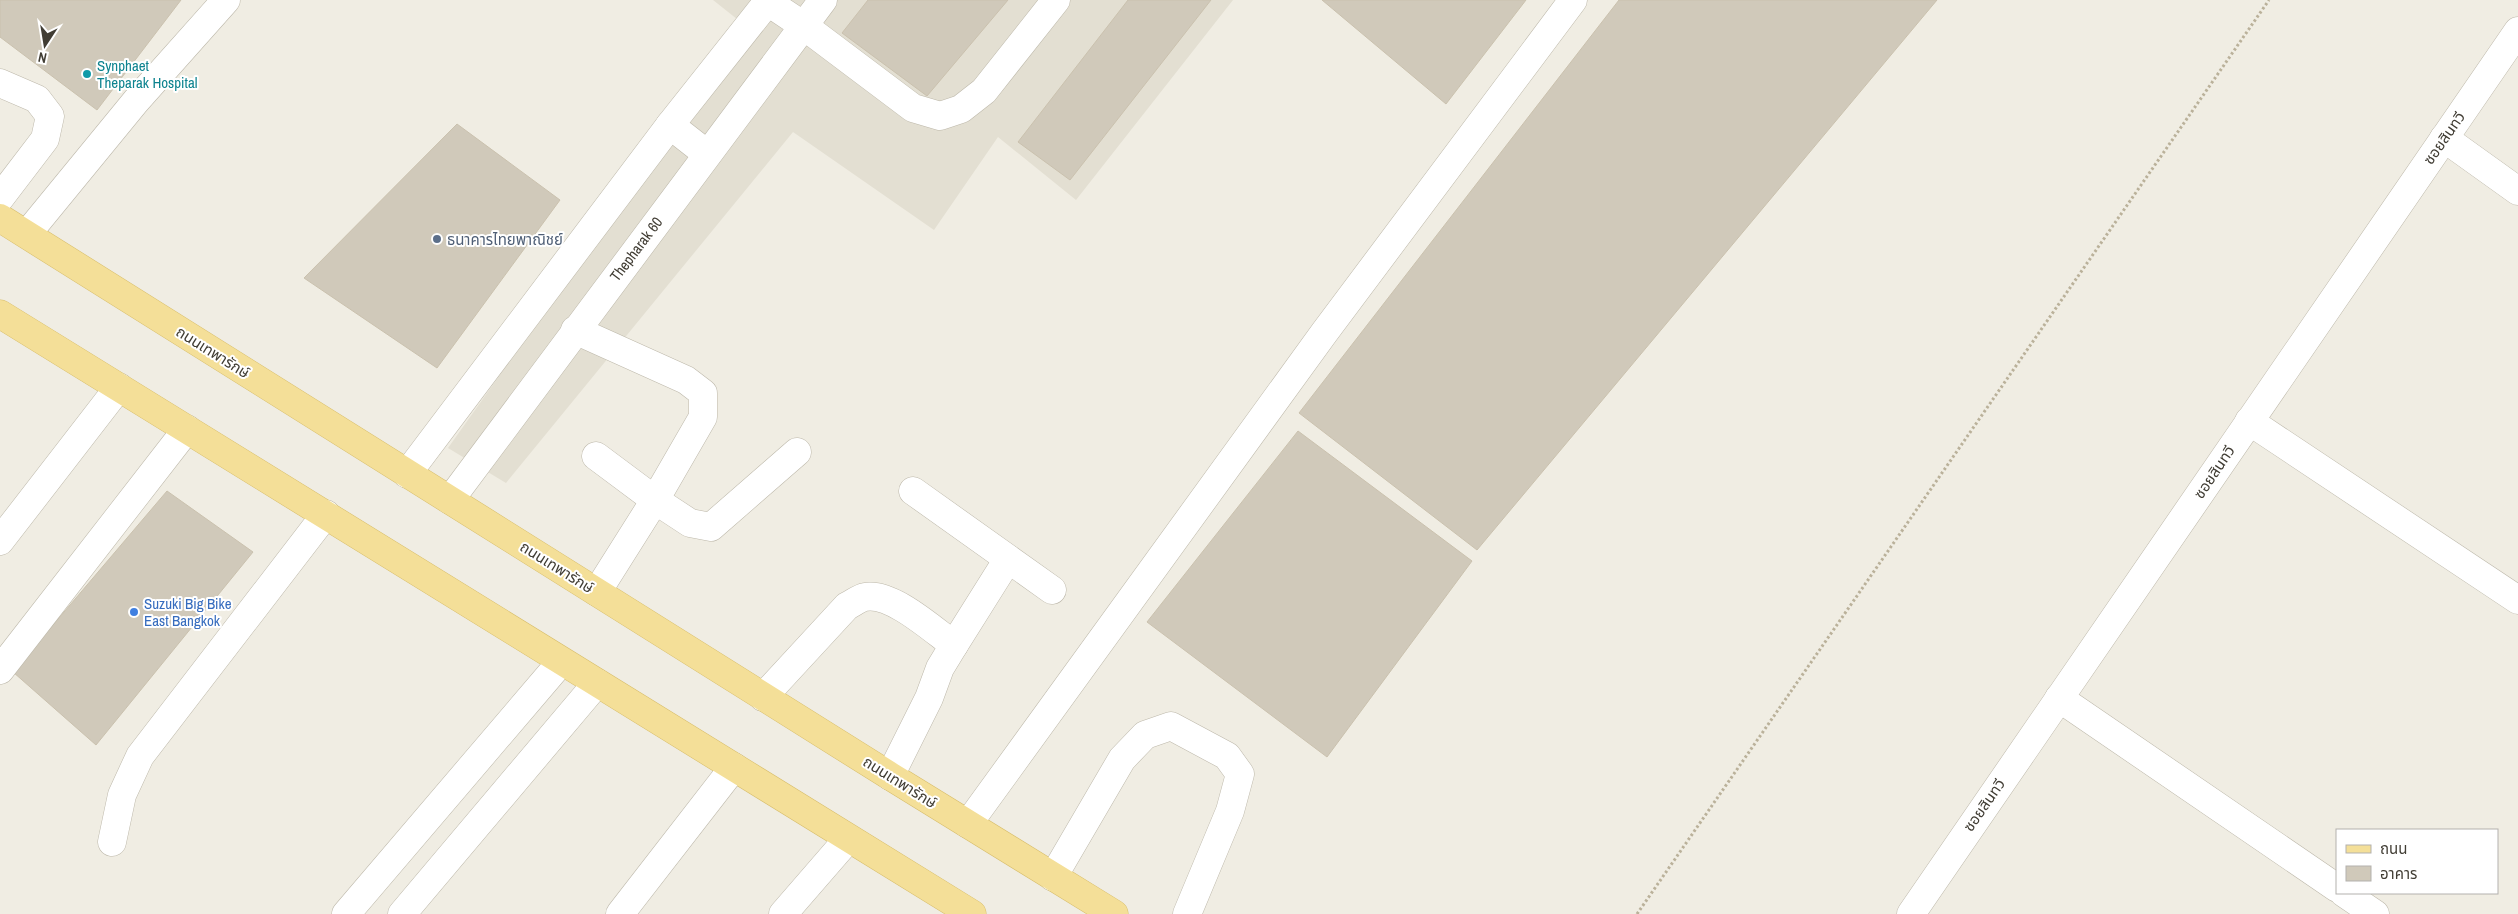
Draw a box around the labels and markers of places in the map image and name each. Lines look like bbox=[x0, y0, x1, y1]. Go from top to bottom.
place label: Synphaet Theparak Hospital bbox=[97, 55, 198, 93]
marker: Synphaet Theparak Hospital bbox=[81, 68, 93, 80]
place label: ธนาคารไทยพาณิชย์ bbox=[447, 229, 563, 250]
marker: ธนาคารไทยพาณิชย์ bbox=[431, 233, 443, 245]
place label: Suzuki Big Bike East Bangkok bbox=[144, 593, 232, 631]
marker: Suzuki Big Bike East Bangkok bbox=[128, 606, 140, 618]

